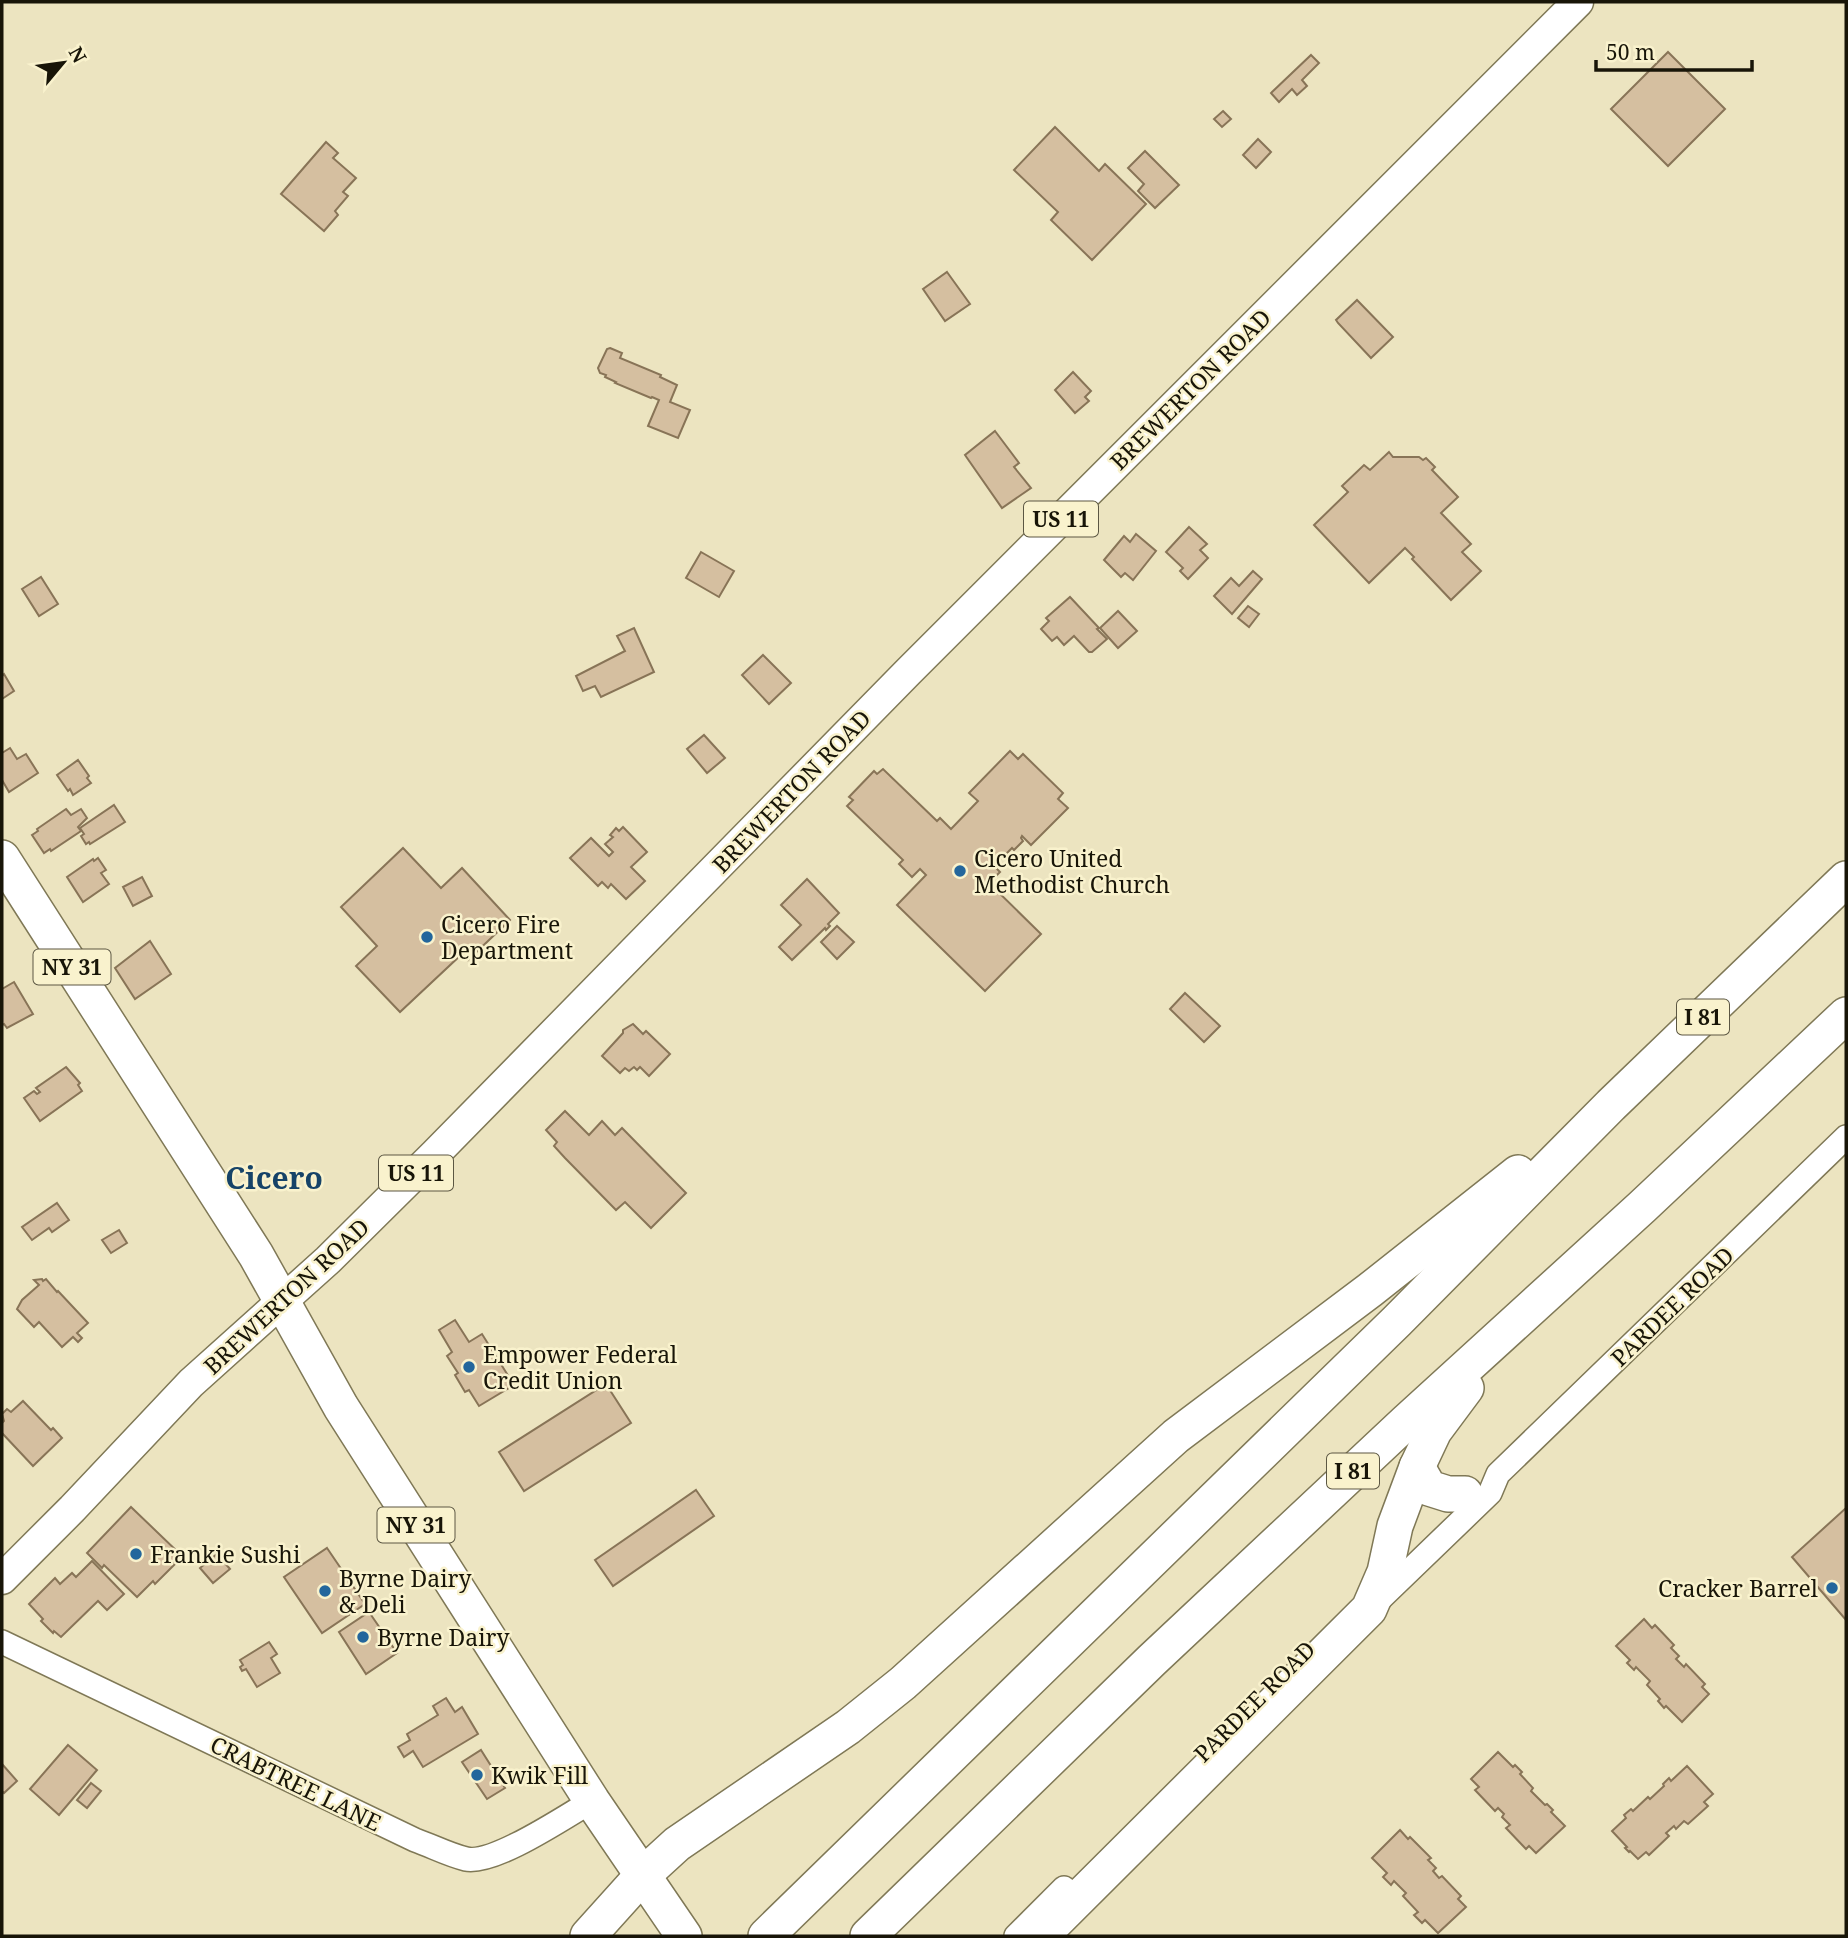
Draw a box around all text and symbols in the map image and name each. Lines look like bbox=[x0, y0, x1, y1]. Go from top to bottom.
north arrow bbox=[28, 28, 98, 98]
scale bar bbox=[1596, 28, 1752, 72]
text: 50 m bbox=[1606, 38, 1655, 66]
text: N bbox=[63, 42, 93, 68]
street label: BREWERTON ROAD bbox=[1103, 302, 1277, 476]
road number: US 11 bbox=[1024, 502, 1098, 536]
street label: BREWERTON ROAD bbox=[705, 702, 877, 880]
place label: Cicero United Methodist Church bbox=[974, 842, 1170, 900]
marker: Cicero United Methodist Church bbox=[952, 863, 968, 879]
place label: Cicero Fire Department bbox=[441, 908, 573, 966]
marker: Cicero Fire Department bbox=[419, 929, 435, 945]
road number: NY 31 bbox=[34, 950, 110, 984]
road number: I 81 bbox=[1677, 1000, 1729, 1034]
road number: US 11 bbox=[379, 1156, 453, 1190]
district label: Cicero bbox=[225, 1157, 323, 1198]
street label: BREWERTON ROAD bbox=[196, 1211, 376, 1381]
street label: PARDEE ROAD bbox=[1603, 1239, 1741, 1373]
place label: Empower Federal Credit Union bbox=[483, 1338, 677, 1396]
marker: Empower Federal Credit Union bbox=[461, 1359, 477, 1375]
road number: I 81 bbox=[1327, 1454, 1379, 1488]
road number: NY 31 bbox=[378, 1508, 454, 1542]
place label: Frankie Sushi bbox=[150, 1538, 301, 1570]
marker: Frankie Sushi bbox=[128, 1546, 144, 1562]
place label: Byrne Dairy & Deli bbox=[339, 1562, 471, 1620]
place label: Cracker Barrel bbox=[1658, 1572, 1818, 1604]
marker: Cracker Barrel bbox=[1824, 1580, 1840, 1596]
marker: Byrne Dairy & Deli bbox=[317, 1583, 333, 1599]
place label: Byrne Dairy bbox=[377, 1621, 509, 1653]
marker: Byrne Dairy bbox=[355, 1629, 371, 1645]
street label: PARDEE ROAD bbox=[1186, 1633, 1322, 1769]
street label: CRABTREE LANE bbox=[205, 1728, 387, 1838]
place label: Kwik Fill bbox=[491, 1759, 588, 1791]
marker: Kwik Fill bbox=[469, 1767, 485, 1783]

